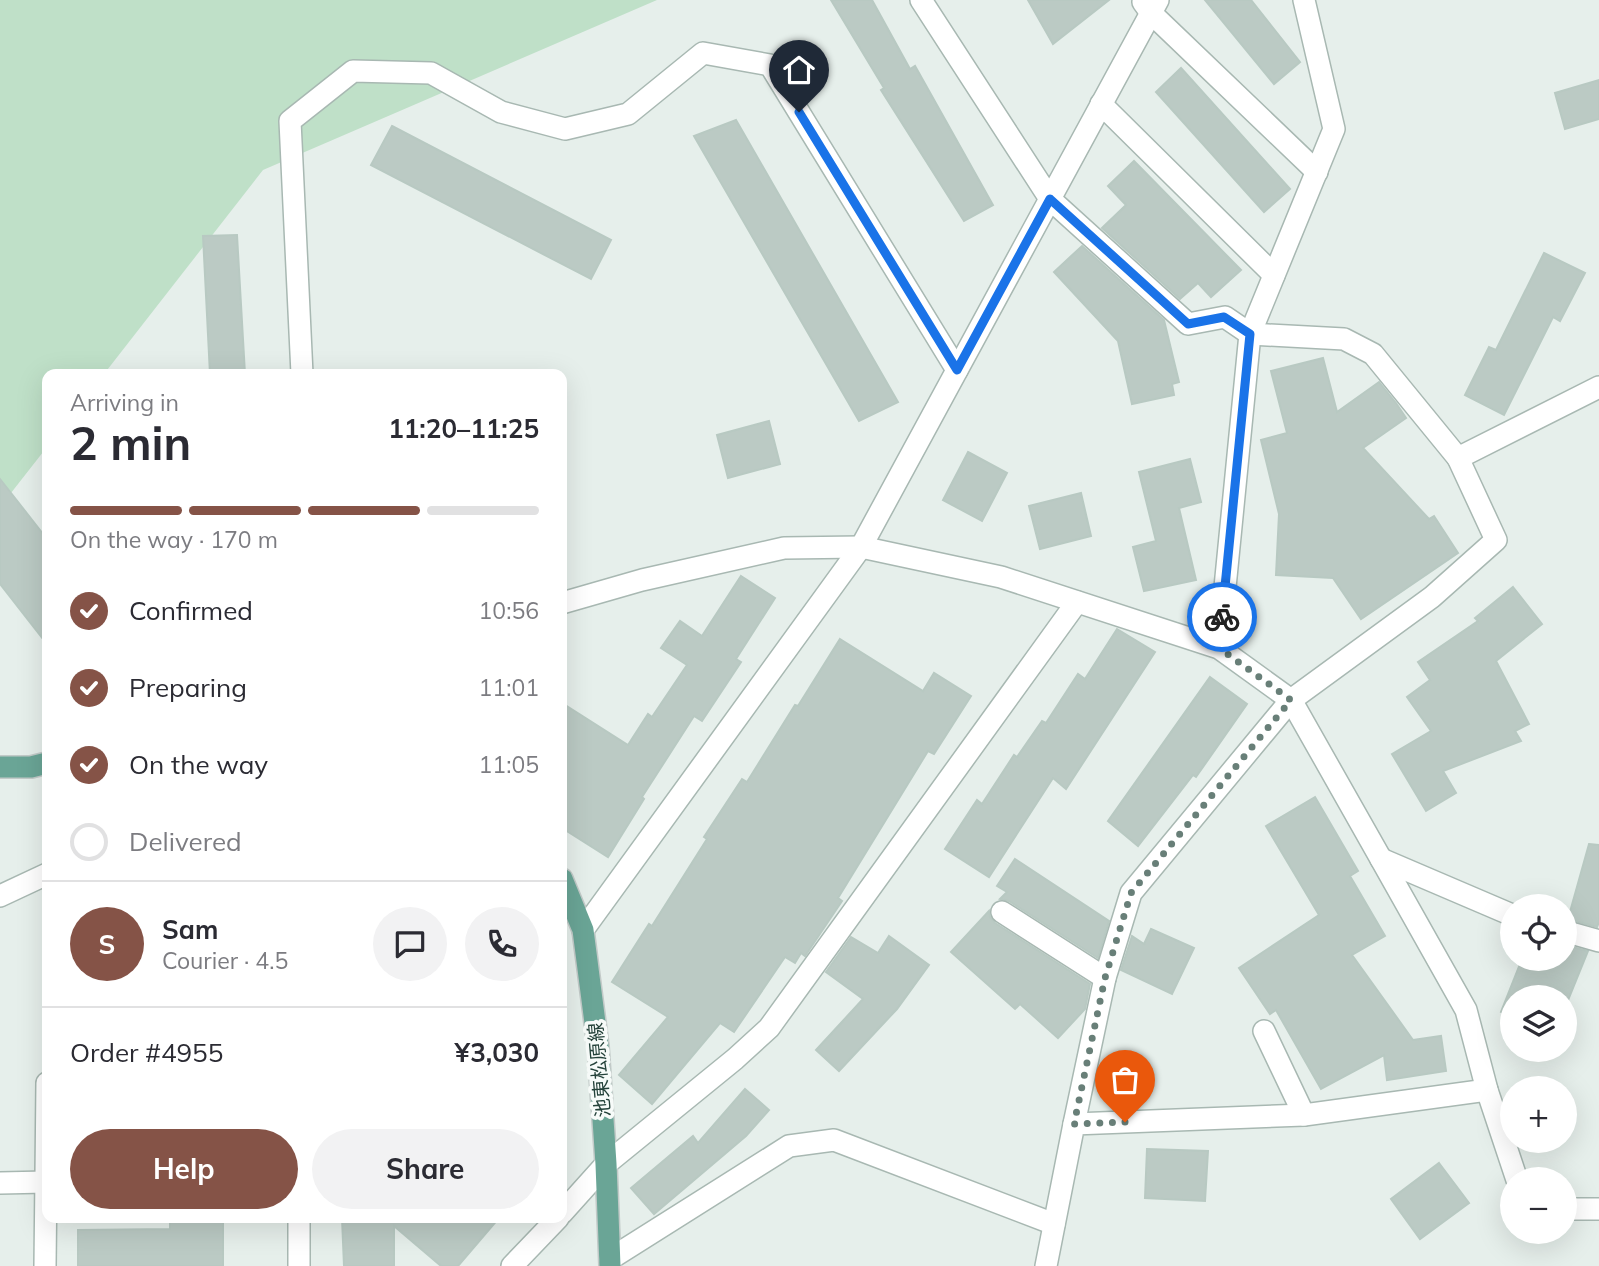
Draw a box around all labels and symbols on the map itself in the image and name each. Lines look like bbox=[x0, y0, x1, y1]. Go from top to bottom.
pin bbox=[769, 40, 829, 112]
courier bbox=[1187, 582, 1257, 652]
street label: 池東松原線 bbox=[583, 1022, 615, 1118]
pin bbox=[1095, 1050, 1155, 1122]

